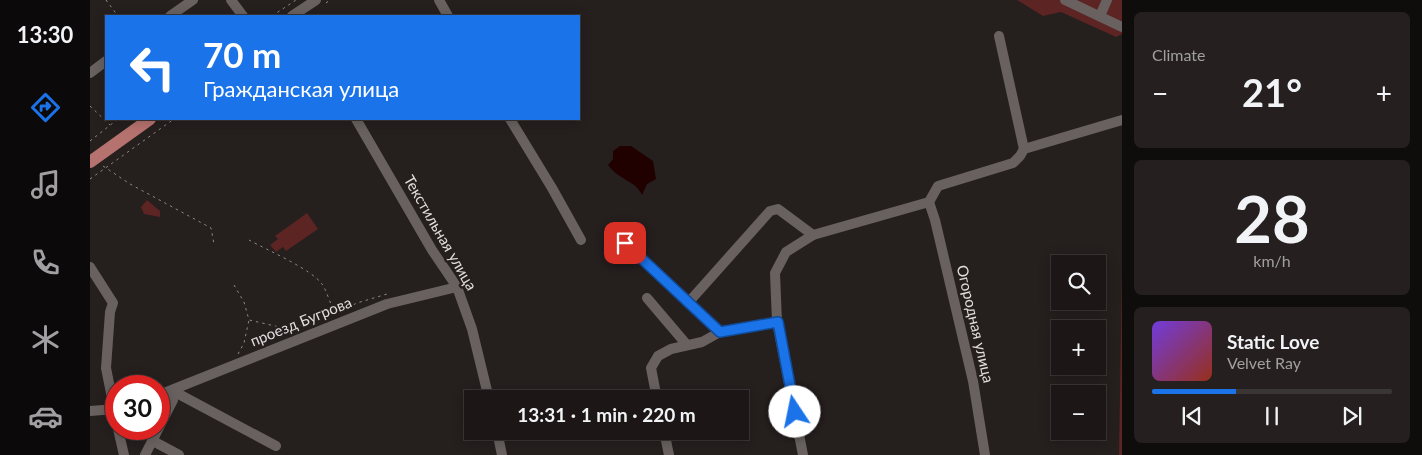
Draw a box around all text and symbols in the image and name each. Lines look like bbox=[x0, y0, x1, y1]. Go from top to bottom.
text: 13:30 bbox=[17, 21, 73, 48]
text: 70 m bbox=[203, 33, 281, 75]
icon: left bbox=[120, 35, 185, 100]
text: Climate bbox=[1152, 45, 1205, 64]
text: 21° bbox=[1242, 69, 1302, 115]
text: Гражданская улица bbox=[203, 75, 399, 102]
text: − bbox=[1152, 76, 1168, 110]
text: + bbox=[1376, 76, 1392, 110]
icon: directions bbox=[28, 90, 63, 125]
icon: music bbox=[28, 167, 63, 202]
street label: Текстильная улица bbox=[401, 172, 481, 293]
text: 28 bbox=[1234, 179, 1310, 257]
pin bbox=[604, 222, 646, 264]
icon: arrive bbox=[611, 229, 639, 257]
icon: phone bbox=[28, 245, 63, 280]
text: km/h bbox=[1253, 251, 1291, 270]
map controls bbox=[1051, 255, 1106, 440]
button: search bbox=[1051, 255, 1106, 310]
street label: Огородная улица bbox=[954, 263, 998, 384]
street label: проезд Бугрова bbox=[247, 293, 354, 350]
button: + bbox=[1051, 320, 1106, 375]
icon: climate bbox=[28, 322, 63, 357]
text: Static Love bbox=[1227, 330, 1319, 353]
text: Velvet Ray bbox=[1227, 353, 1301, 372]
speed limit sign: 30 bbox=[105, 375, 170, 440]
position arrow bbox=[768, 385, 820, 437]
button: − bbox=[1051, 385, 1106, 440]
icon: car bbox=[28, 399, 63, 434]
icon: previous bbox=[1178, 402, 1206, 430]
icon: pause bbox=[1258, 402, 1286, 430]
icon: next bbox=[1338, 402, 1366, 430]
text: 13:31 · 1 min · 220 m bbox=[517, 403, 696, 426]

